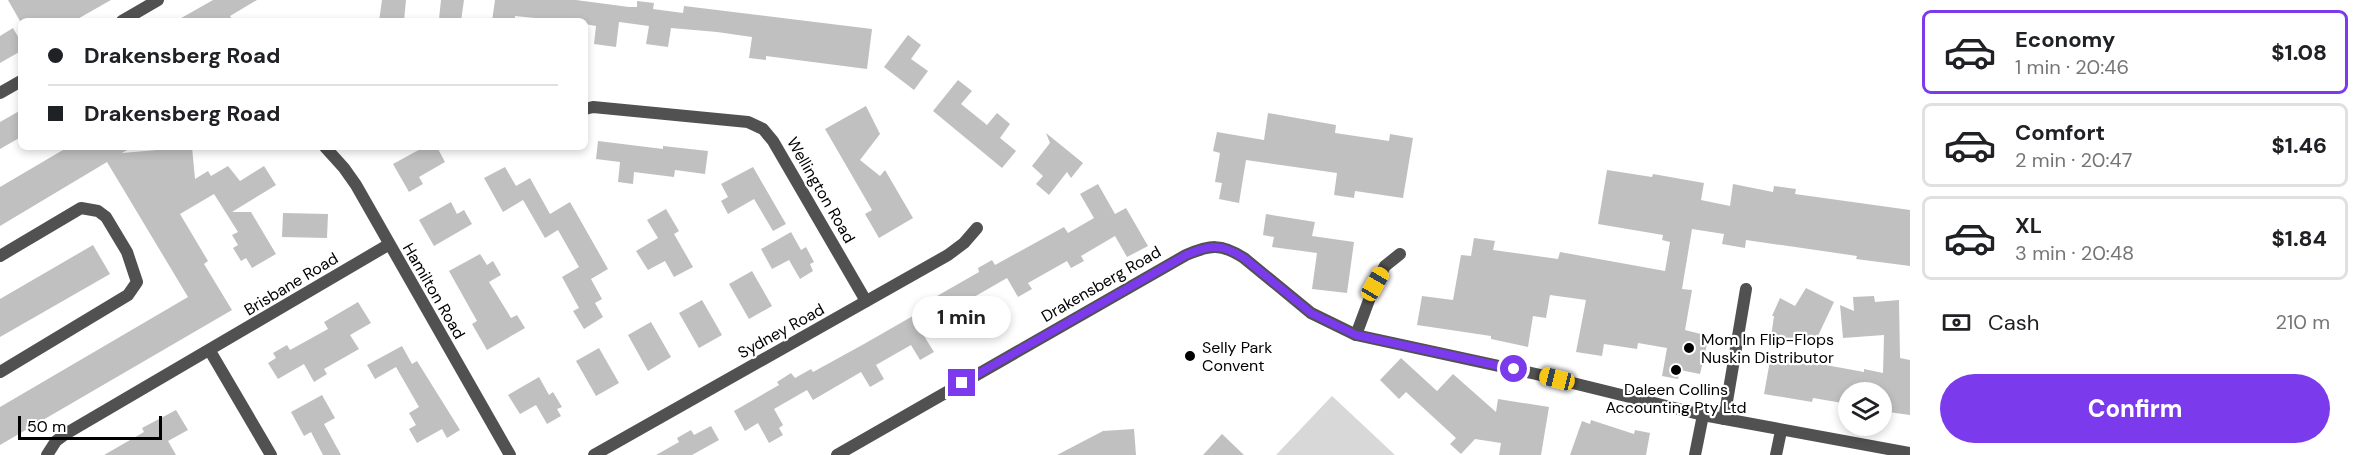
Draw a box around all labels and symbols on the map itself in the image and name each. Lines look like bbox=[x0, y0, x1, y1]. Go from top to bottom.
street label: Wellington Road bbox=[782, 133, 860, 247]
street label: Hamilton Road bbox=[398, 239, 470, 343]
street label: Drakensberg Road bbox=[1037, 241, 1165, 327]
street label: Brisbane Road bbox=[240, 248, 342, 320]
car bbox=[1358, 264, 1392, 304]
callout: 1 min bbox=[912, 296, 1012, 338]
street label: Sydney Road bbox=[734, 299, 828, 363]
place label: Mom In Flip-Flops Nuskin Distributor bbox=[1701, 329, 1834, 368]
place label: Selly Park Convent bbox=[1202, 337, 1272, 376]
marker: Mom In Flip-Flops Nuskin Distributor bbox=[1682, 341, 1696, 355]
marker: Selly Park Convent bbox=[1183, 349, 1197, 363]
route start bbox=[1500, 355, 1527, 382]
marker: Daleen Collins Accounting Pty Ltd bbox=[1669, 363, 1683, 377]
car bbox=[1537, 366, 1577, 392]
route end bbox=[948, 369, 975, 396]
place label: Daleen Collins Accounting Pty Ltd bbox=[1605, 379, 1747, 418]
scale bar bbox=[18, 413, 162, 440]

